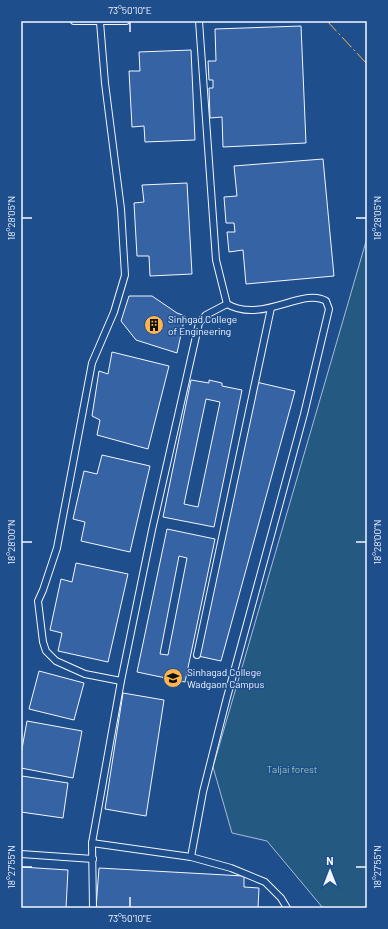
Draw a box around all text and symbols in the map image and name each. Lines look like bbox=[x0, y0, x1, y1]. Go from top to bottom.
text: 73°50'10"E bbox=[108, 4, 152, 16]
text: 18°28'05"N bbox=[5, 196, 17, 240]
text: 18°28'05"N bbox=[371, 196, 383, 240]
place label: Sinhgad College of Engineering bbox=[168, 313, 237, 337]
building icon: Sinhgad College of Engineering bbox=[143, 314, 165, 336]
text: 18°28'00"N bbox=[5, 519, 17, 565]
text: 18°28'00"N bbox=[371, 519, 383, 565]
place label: Sinhagad College Wadgaon Campus bbox=[187, 666, 264, 690]
school or university icon: Sinhagad College Wadgaon Campus bbox=[162, 667, 184, 689]
park label: Taljai forest bbox=[267, 763, 318, 775]
text: 18°27'55"N bbox=[5, 845, 17, 889]
text: 18°27'55"N bbox=[371, 845, 383, 889]
north arrow bbox=[310, 851, 350, 891]
text: N bbox=[326, 854, 334, 867]
text: 73°50'10"E bbox=[108, 912, 152, 924]

